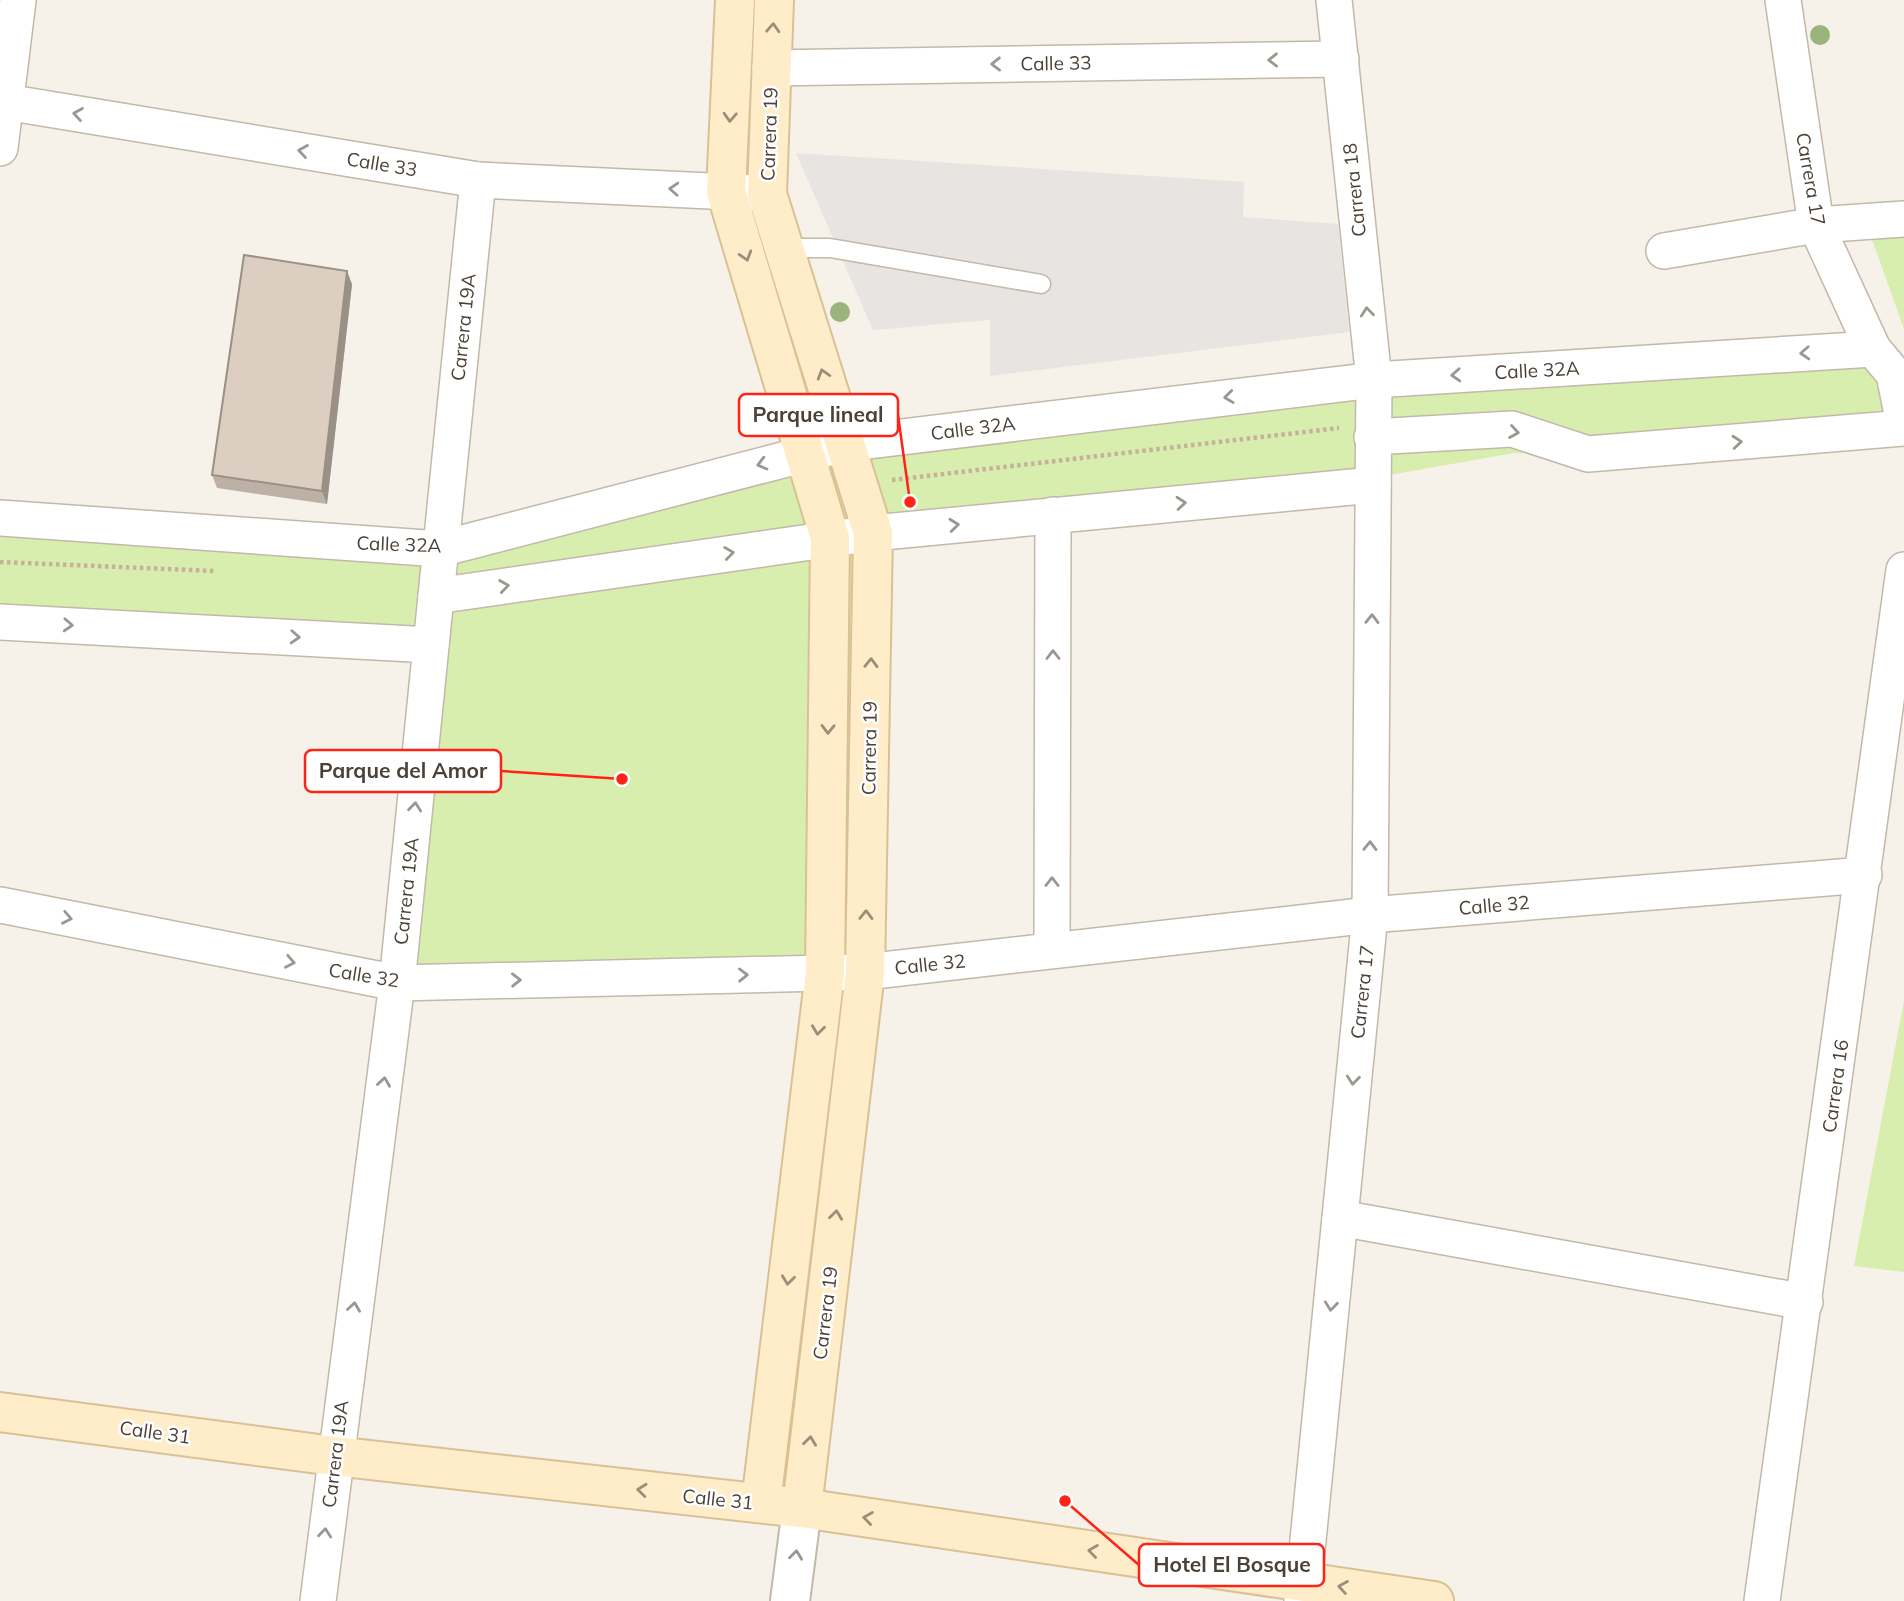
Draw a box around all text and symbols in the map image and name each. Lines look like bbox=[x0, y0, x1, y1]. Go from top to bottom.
one-way arrow bbox=[765, 22, 780, 33]
street label: Calle 33 bbox=[1020, 50, 1092, 76]
one-way arrow bbox=[1267, 52, 1277, 68]
one-way arrow bbox=[990, 57, 1001, 72]
street label: Carrera 19 bbox=[755, 87, 783, 181]
one-way arrow bbox=[72, 107, 84, 122]
one-way arrow bbox=[722, 112, 737, 123]
street label: Carrera 17 bbox=[1791, 131, 1831, 227]
street label: Carrera 18 bbox=[1337, 142, 1371, 238]
one-way arrow bbox=[297, 144, 308, 159]
street label: Calle 33 bbox=[345, 147, 419, 181]
one-way arrow bbox=[669, 181, 680, 196]
one-way arrow bbox=[738, 250, 753, 262]
street label: Carrera 19A bbox=[445, 272, 481, 382]
one-way arrow bbox=[1360, 306, 1375, 317]
one-way arrow bbox=[1799, 346, 1810, 361]
street label: Calle 32A bbox=[1494, 356, 1580, 384]
one-way arrow bbox=[1450, 367, 1461, 382]
one-way arrow bbox=[817, 369, 831, 381]
one-way arrow bbox=[1224, 389, 1235, 404]
callout: Parque lineal bbox=[739, 394, 898, 436]
text: Parque lineal bbox=[752, 401, 884, 427]
street label: Calle 32A bbox=[929, 411, 1017, 445]
one-way arrow bbox=[1508, 424, 1519, 439]
one-way arrow bbox=[1732, 435, 1743, 450]
one-way arrow bbox=[756, 455, 768, 470]
one-way arrow bbox=[1176, 496, 1187, 511]
one-way arrow bbox=[949, 518, 960, 533]
street label: Calle 32A bbox=[356, 531, 442, 557]
one-way arrow bbox=[723, 546, 735, 561]
one-way arrow bbox=[498, 579, 509, 594]
one-way arrow bbox=[1364, 613, 1380, 624]
one-way arrow bbox=[63, 618, 74, 633]
one-way arrow bbox=[290, 630, 301, 645]
one-way arrow bbox=[1045, 649, 1061, 659]
one-way arrow bbox=[863, 658, 878, 669]
street label: Carrera 19 bbox=[856, 701, 882, 795]
one-way arrow bbox=[820, 724, 836, 735]
callout: Parque del Amor bbox=[305, 750, 501, 792]
text: Parque del Amor bbox=[319, 757, 488, 783]
one-way arrow bbox=[407, 801, 422, 813]
street label: Carrera 19A bbox=[388, 836, 424, 946]
one-way arrow bbox=[1362, 841, 1378, 851]
one-way arrow bbox=[1044, 876, 1060, 887]
street label: Calle 32 bbox=[1457, 890, 1531, 920]
one-way arrow bbox=[61, 910, 73, 925]
one-way arrow bbox=[858, 910, 874, 920]
street label: Carrera 17 bbox=[1345, 944, 1379, 1040]
street label: Calle 32 bbox=[893, 948, 967, 980]
one-way arrow bbox=[284, 954, 296, 969]
street label: Calle 32 bbox=[327, 958, 401, 992]
one-way arrow bbox=[738, 967, 749, 983]
one-way arrow bbox=[510, 973, 521, 988]
one-way arrow bbox=[811, 1024, 826, 1036]
street label: Carrera 16 bbox=[1817, 1038, 1853, 1134]
one-way arrow bbox=[1346, 1075, 1361, 1086]
one-way arrow bbox=[376, 1076, 391, 1088]
one-way arrow bbox=[829, 1209, 844, 1221]
street label: Carrera 19 bbox=[807, 1265, 843, 1361]
one-way arrow bbox=[781, 1274, 796, 1286]
one-way arrow bbox=[1324, 1301, 1339, 1312]
one-way arrow bbox=[346, 1302, 361, 1313]
street label: Carrera 19A bbox=[317, 1399, 353, 1509]
street label: Calle 31 bbox=[118, 1415, 192, 1449]
one-way arrow bbox=[802, 1435, 817, 1446]
one-way arrow bbox=[637, 1483, 648, 1498]
street label: Calle 31 bbox=[681, 1483, 755, 1515]
one-way arrow bbox=[862, 1511, 874, 1526]
one-way arrow bbox=[318, 1527, 333, 1539]
one-way arrow bbox=[1087, 1543, 1099, 1558]
callout: Hotel El Bosque bbox=[1139, 1544, 1324, 1586]
one-way arrow bbox=[789, 1549, 804, 1561]
text: Hotel El Bosque bbox=[1153, 1551, 1311, 1577]
one-way arrow bbox=[1337, 1580, 1349, 1595]

